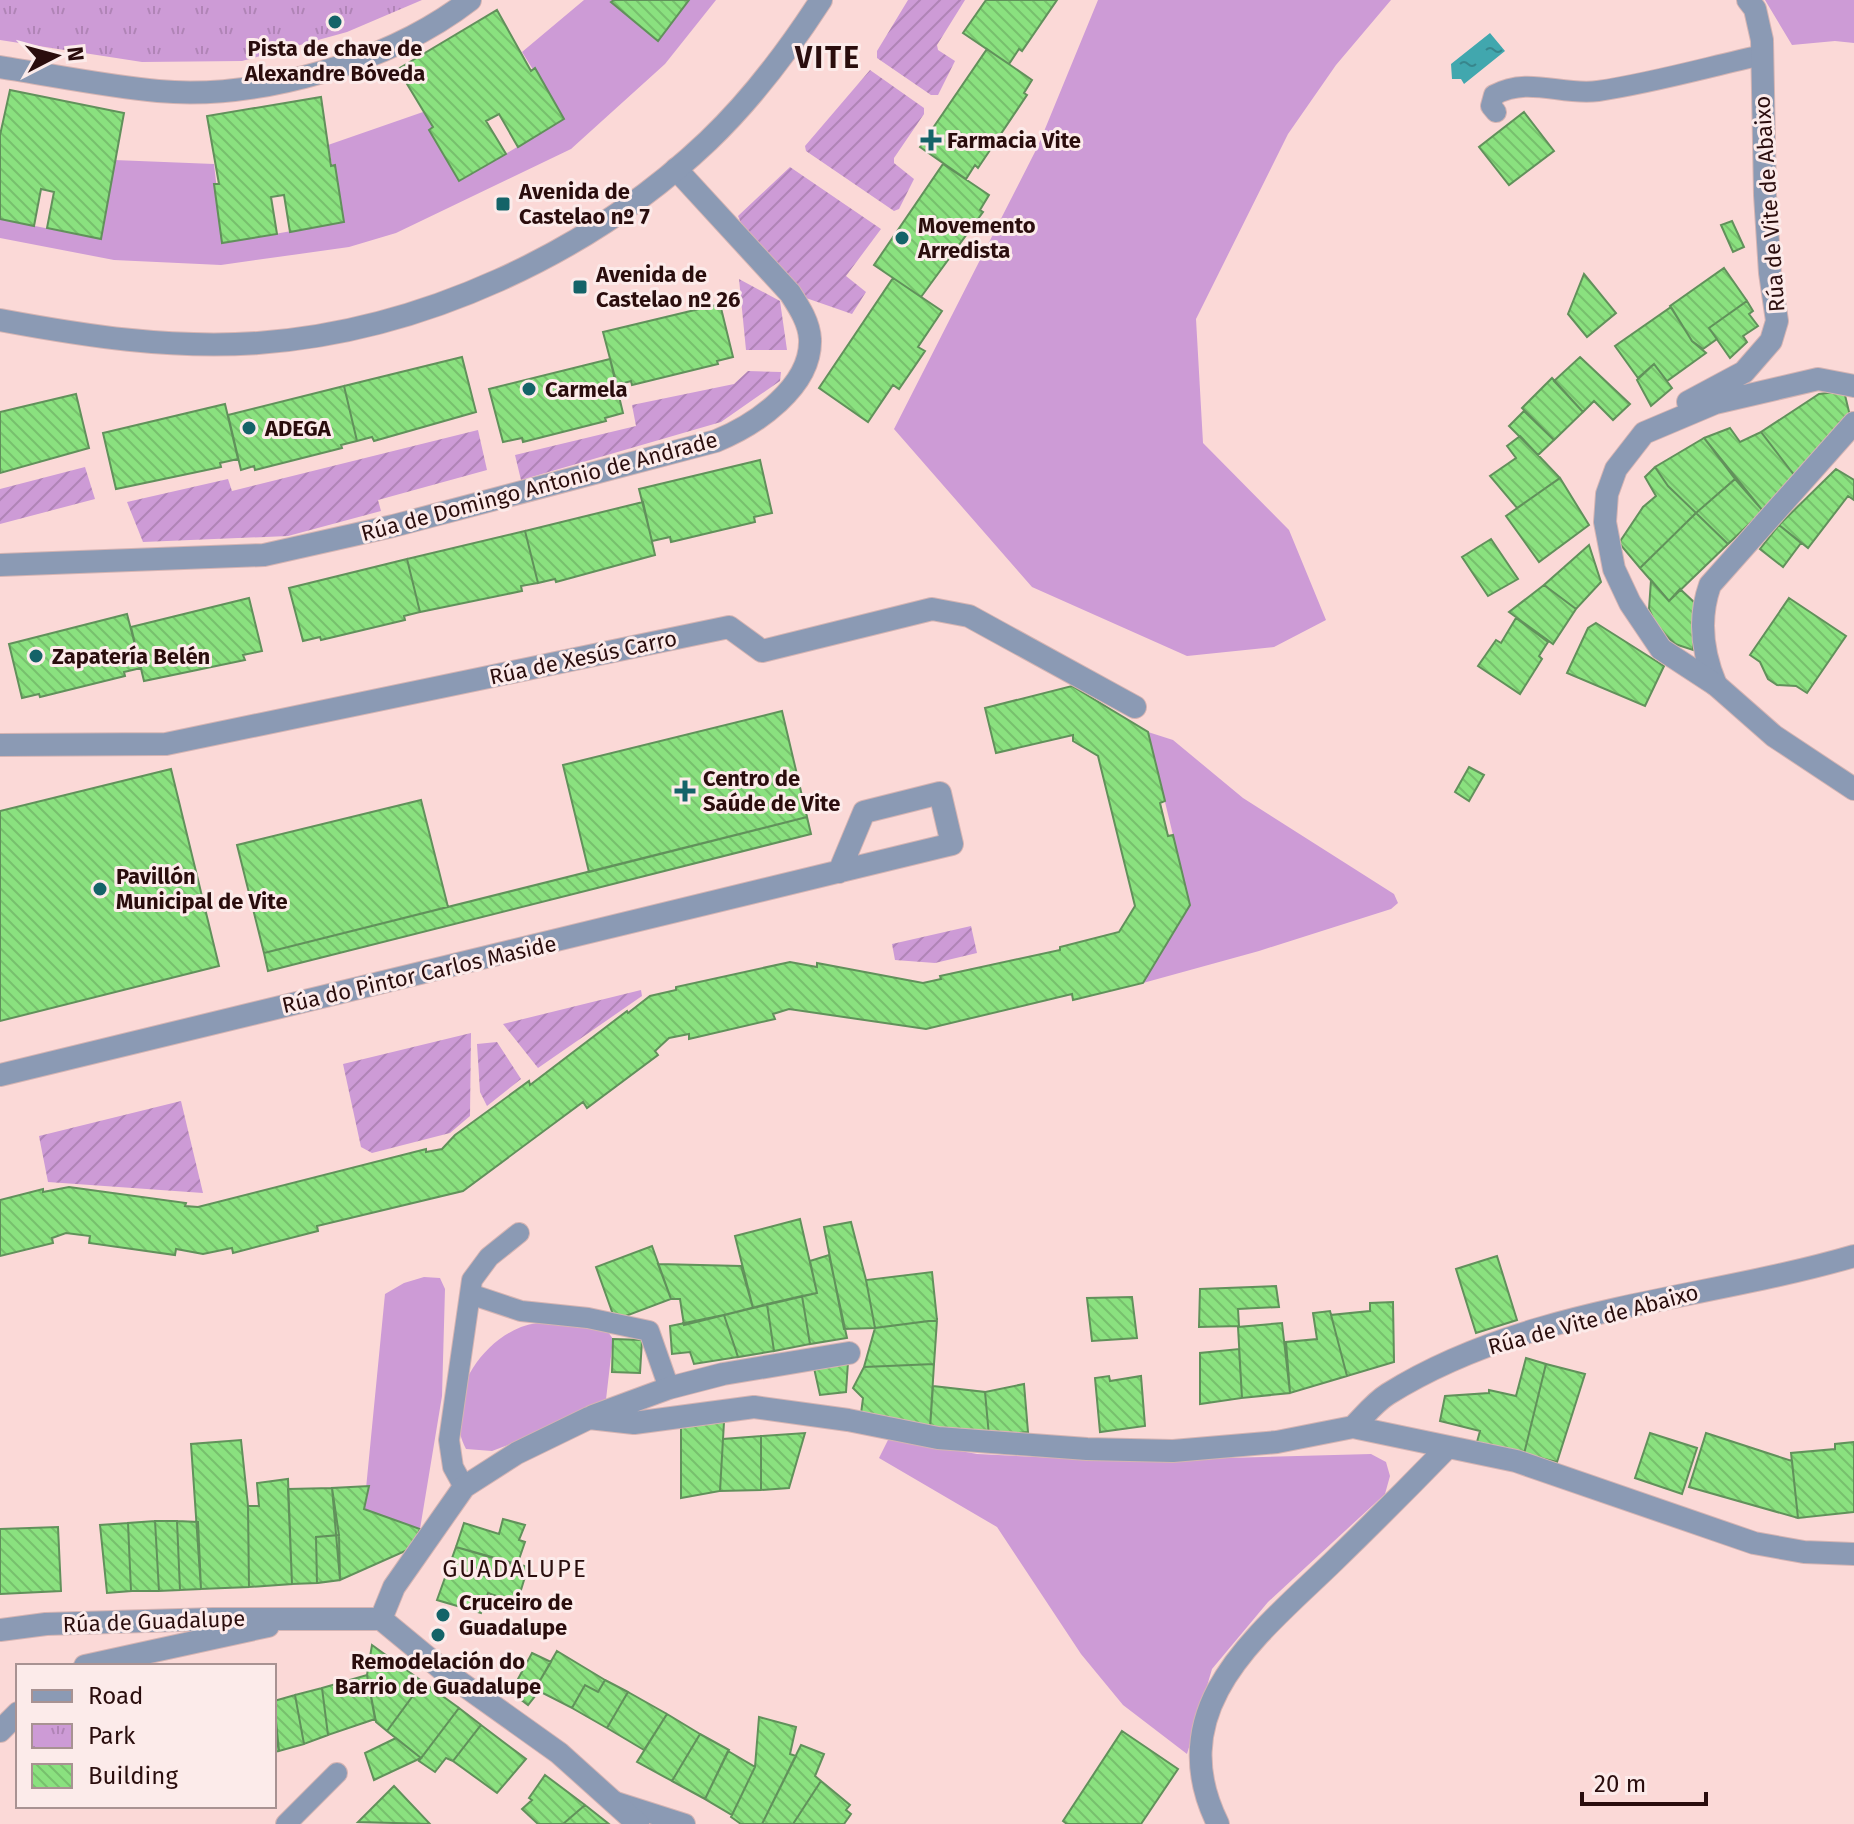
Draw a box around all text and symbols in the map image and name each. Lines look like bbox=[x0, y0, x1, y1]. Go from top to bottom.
marker: Pista de chave de Alexandre Bóveda bbox=[326, 13, 344, 31]
north arrow bbox=[16, 16, 96, 96]
place label: Pista de chave de Alexandre Bóveda bbox=[244, 35, 425, 87]
district label: VITE bbox=[794, 40, 861, 76]
text: N bbox=[61, 45, 90, 63]
street label: Rúa de Vite de Abaixo bbox=[1748, 95, 1791, 313]
place label: Farmacia Vite bbox=[947, 127, 1081, 154]
marker: Farmacia Vite bbox=[922, 131, 940, 149]
place label: Avenida de Castelao nº 7 bbox=[518, 178, 650, 230]
marker: Avenida de Castelao nº 7 bbox=[494, 195, 512, 213]
place label: Movemento Arredista bbox=[917, 212, 1036, 264]
marker: Movemento Arredista bbox=[893, 229, 911, 247]
place label: Avenida de Castelao nº 26 bbox=[595, 261, 740, 313]
marker: Avenida de Castelao nº 26 bbox=[571, 278, 589, 296]
place label: Carmela bbox=[545, 376, 628, 403]
marker: Carmela bbox=[520, 380, 538, 398]
place label: ADEGA bbox=[264, 415, 332, 442]
marker: ADEGA bbox=[240, 419, 258, 437]
street label: Rúa de Domingo Antonio de Andrade bbox=[358, 426, 720, 547]
street label: Rúa de Xesús Carro bbox=[487, 624, 679, 691]
place label: Zapatería Belén bbox=[52, 643, 210, 670]
marker: Zapatería Belén bbox=[27, 647, 45, 665]
place label: Centro de Saúde de Vite bbox=[703, 765, 840, 817]
marker: Centro de Saúde de Vite bbox=[674, 780, 696, 802]
place label: Pavillón Municipal de Vite bbox=[116, 863, 288, 915]
marker: Pavillón Municipal de Vite bbox=[91, 880, 109, 898]
street label: Rúa do Pintor Carlos Maside bbox=[279, 930, 559, 1019]
street label: Rúa de Vite de Abaixo bbox=[1485, 1278, 1701, 1361]
district label: GUADALUPE bbox=[442, 1555, 588, 1583]
place label: Cruceiro de Guadalupe bbox=[459, 1589, 573, 1641]
street label: Rúa de Guadalupe bbox=[62, 1605, 246, 1638]
marker: Cruceiro de Guadalupe bbox=[434, 1606, 452, 1624]
marker: Remodelación do Barrio de Guadalupe bbox=[429, 1626, 447, 1644]
place label: Remodelación do Barrio de Guadalupe bbox=[335, 1648, 541, 1700]
legend bbox=[16, 1664, 276, 1808]
text: Road bbox=[88, 1682, 143, 1710]
text: Park bbox=[88, 1722, 136, 1750]
scale bar bbox=[1582, 1756, 1706, 1806]
text: Building bbox=[88, 1762, 178, 1790]
text: 20 m bbox=[1594, 1770, 1646, 1798]

